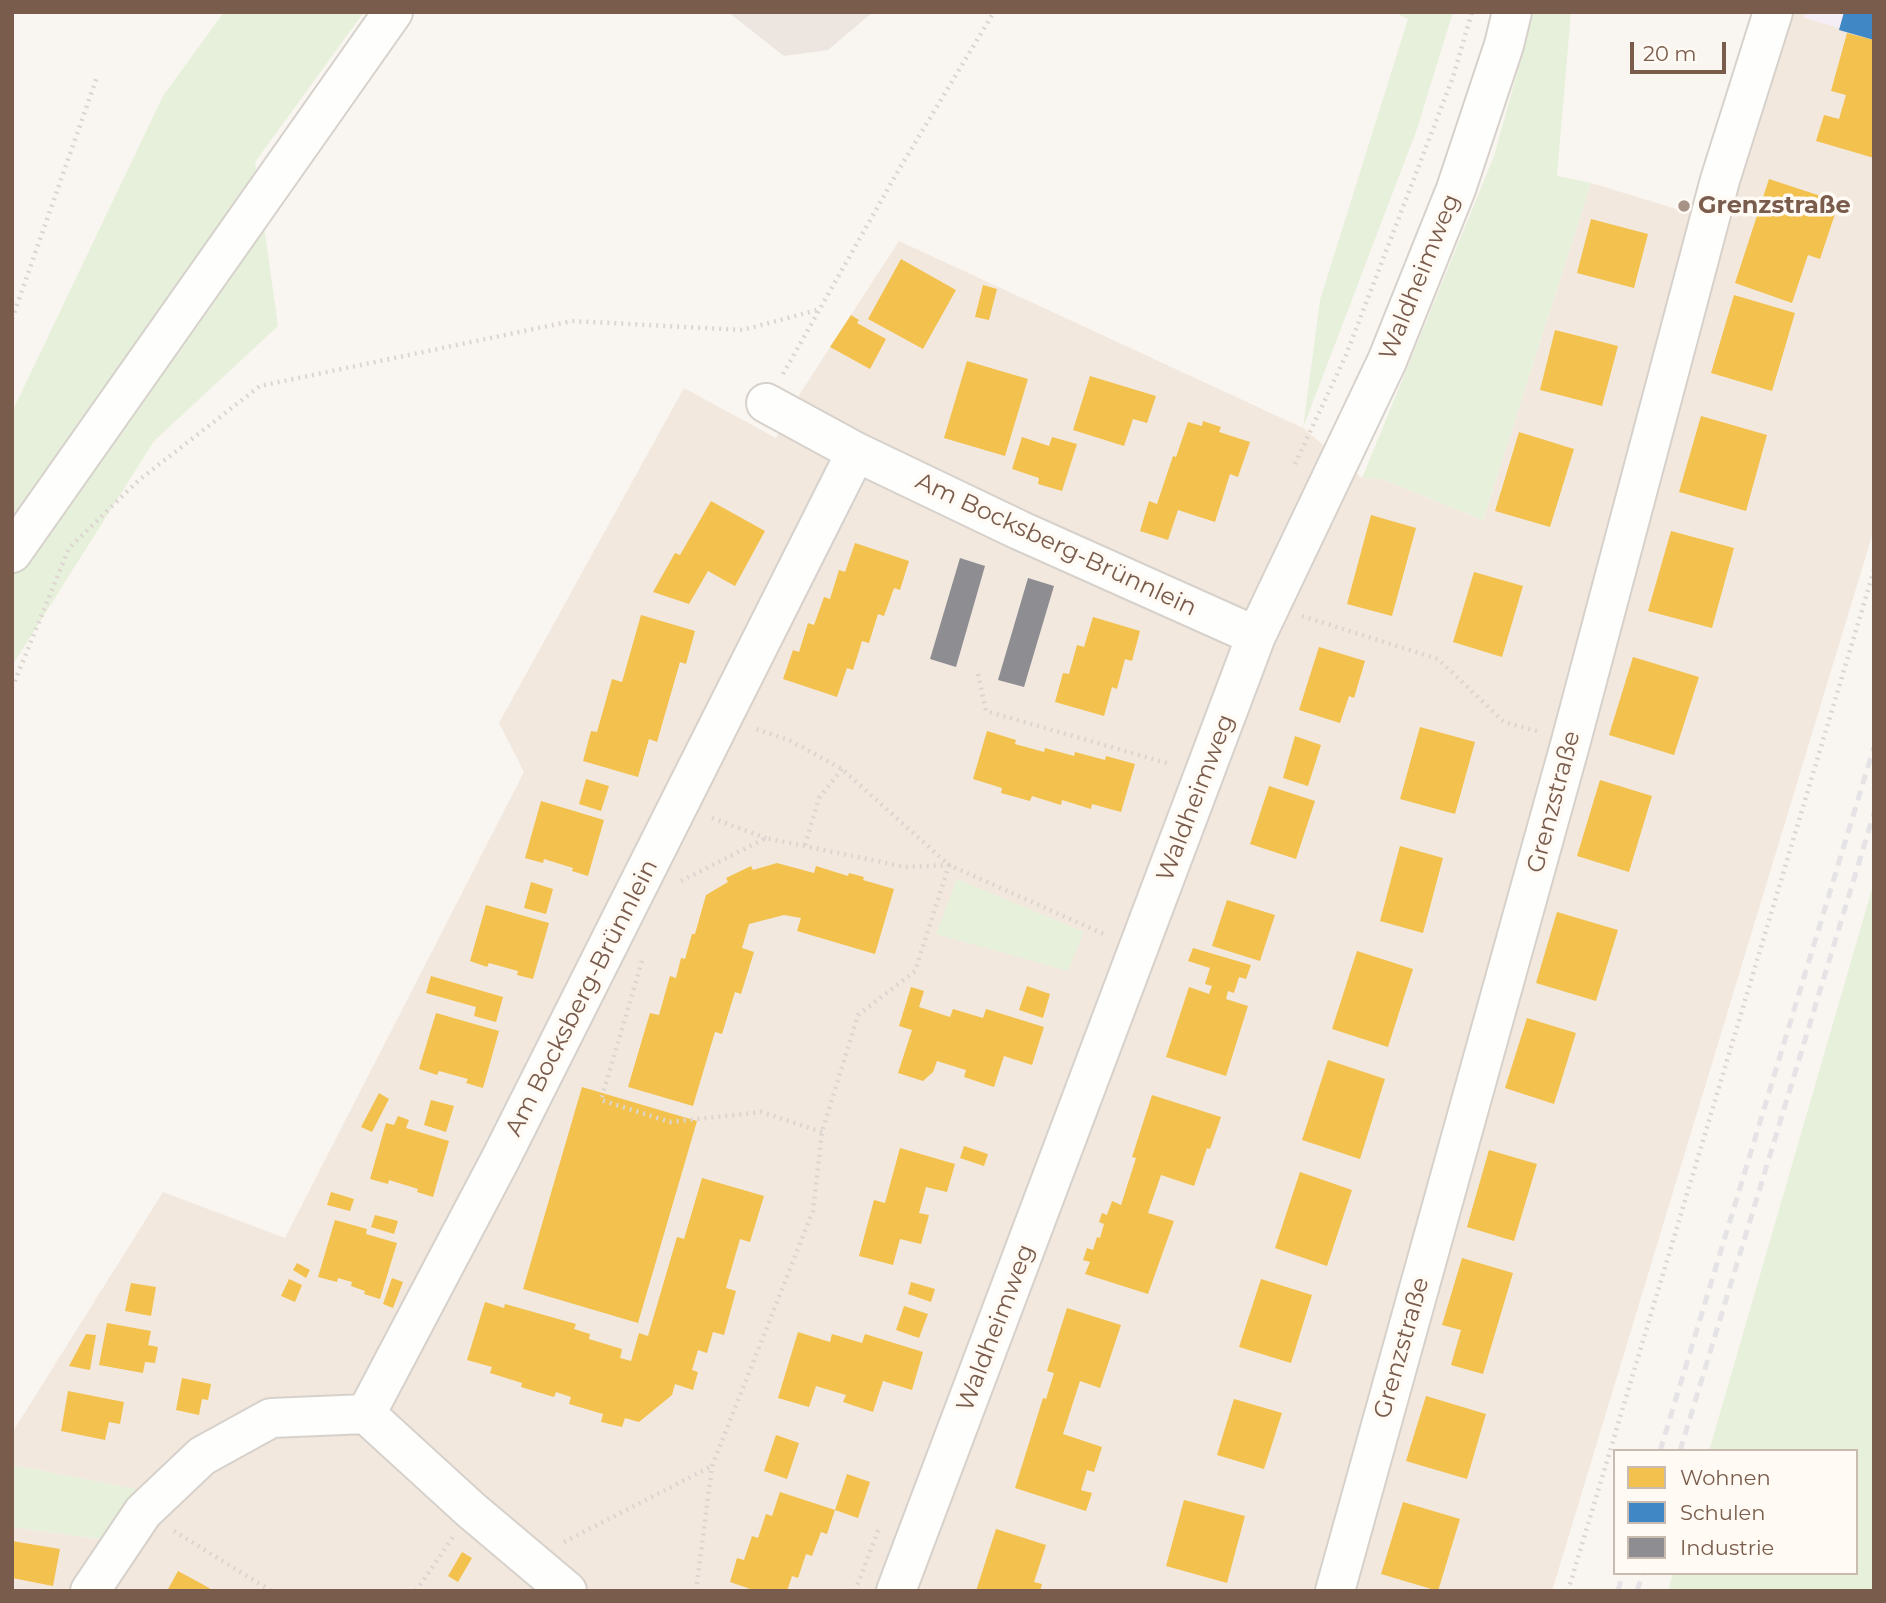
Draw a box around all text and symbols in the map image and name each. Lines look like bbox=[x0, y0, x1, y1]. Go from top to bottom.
scale bar bbox=[1634, 28, 1730, 72]
text: 20 m bbox=[1643, 41, 1697, 66]
street label: Waldheimweg bbox=[1374, 190, 1466, 364]
place label: Grenzstraße bbox=[1698, 192, 1851, 220]
marker: Grenzstraße bbox=[1676, 198, 1692, 214]
street label: Am Bocksberg-Brünnlein bbox=[911, 467, 1201, 623]
street label: Waldheimweg bbox=[1151, 711, 1241, 885]
street label: Grenzstraße bbox=[1521, 728, 1587, 876]
street label: Am Bocksberg-Brünnlein bbox=[500, 855, 664, 1141]
street label: Waldheimweg bbox=[951, 1241, 1041, 1415]
street label: Grenzstraße bbox=[1368, 1274, 1436, 1422]
legend bbox=[1613, 1449, 1858, 1575]
text: Wohnen bbox=[1680, 1465, 1771, 1490]
text: Schulen bbox=[1680, 1500, 1765, 1525]
text: Industrie bbox=[1680, 1535, 1774, 1560]

